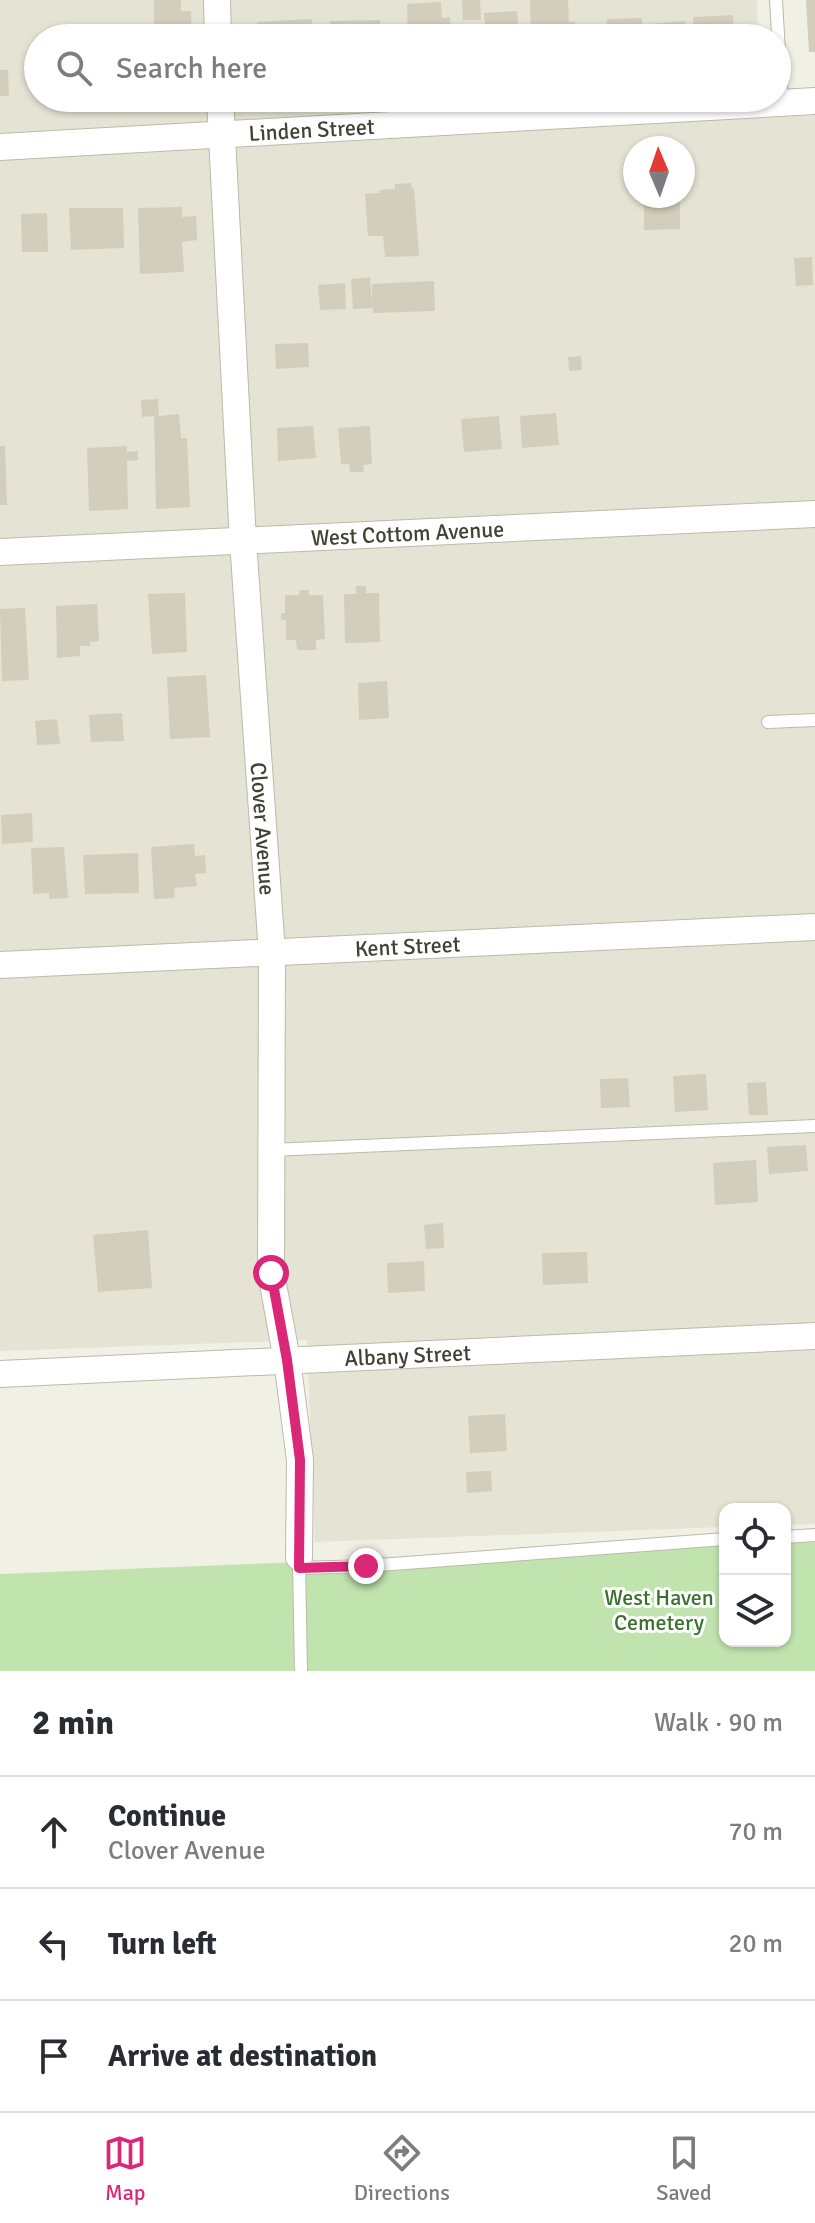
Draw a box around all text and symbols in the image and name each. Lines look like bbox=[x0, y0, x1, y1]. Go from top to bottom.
search box bbox=[24, 24, 791, 112]
icon: search bbox=[52, 46, 96, 90]
text: Search here bbox=[116, 50, 267, 87]
street label: Linden Street bbox=[248, 113, 375, 147]
north arrow bbox=[623, 136, 695, 208]
street label: West Cottom Avenue bbox=[310, 516, 505, 551]
street label: Clover Avenue bbox=[245, 761, 281, 896]
street label: Kent Street bbox=[354, 931, 461, 962]
route start bbox=[253, 1255, 289, 1291]
street label: Albany Street bbox=[344, 1339, 472, 1372]
map controls bbox=[719, 1503, 791, 1647]
button: locate bbox=[719, 1503, 791, 1575]
route end bbox=[348, 1548, 384, 1584]
button: layers bbox=[719, 1575, 791, 1647]
park label: West Haven Cemetery bbox=[604, 1584, 714, 1636]
text: 2 min bbox=[32, 1702, 114, 1744]
text: Walk · 90 m bbox=[654, 1707, 783, 1739]
text: Continue bbox=[108, 1798, 226, 1835]
icon: ahead bbox=[32, 1810, 76, 1854]
text: 70 m bbox=[728, 1816, 783, 1848]
text: Clover Avenue bbox=[108, 1835, 265, 1867]
icon: left bbox=[32, 1922, 76, 1966]
text: Turn left bbox=[108, 1926, 217, 1963]
text: 20 m bbox=[728, 1928, 783, 1960]
icon: arrive bbox=[32, 2034, 76, 2078]
text: Arrive at destination bbox=[108, 2038, 377, 2075]
tab: Map bbox=[103, 2131, 147, 2206]
tab: Directions bbox=[354, 2131, 450, 2206]
tab: Saved bbox=[656, 2131, 712, 2206]

